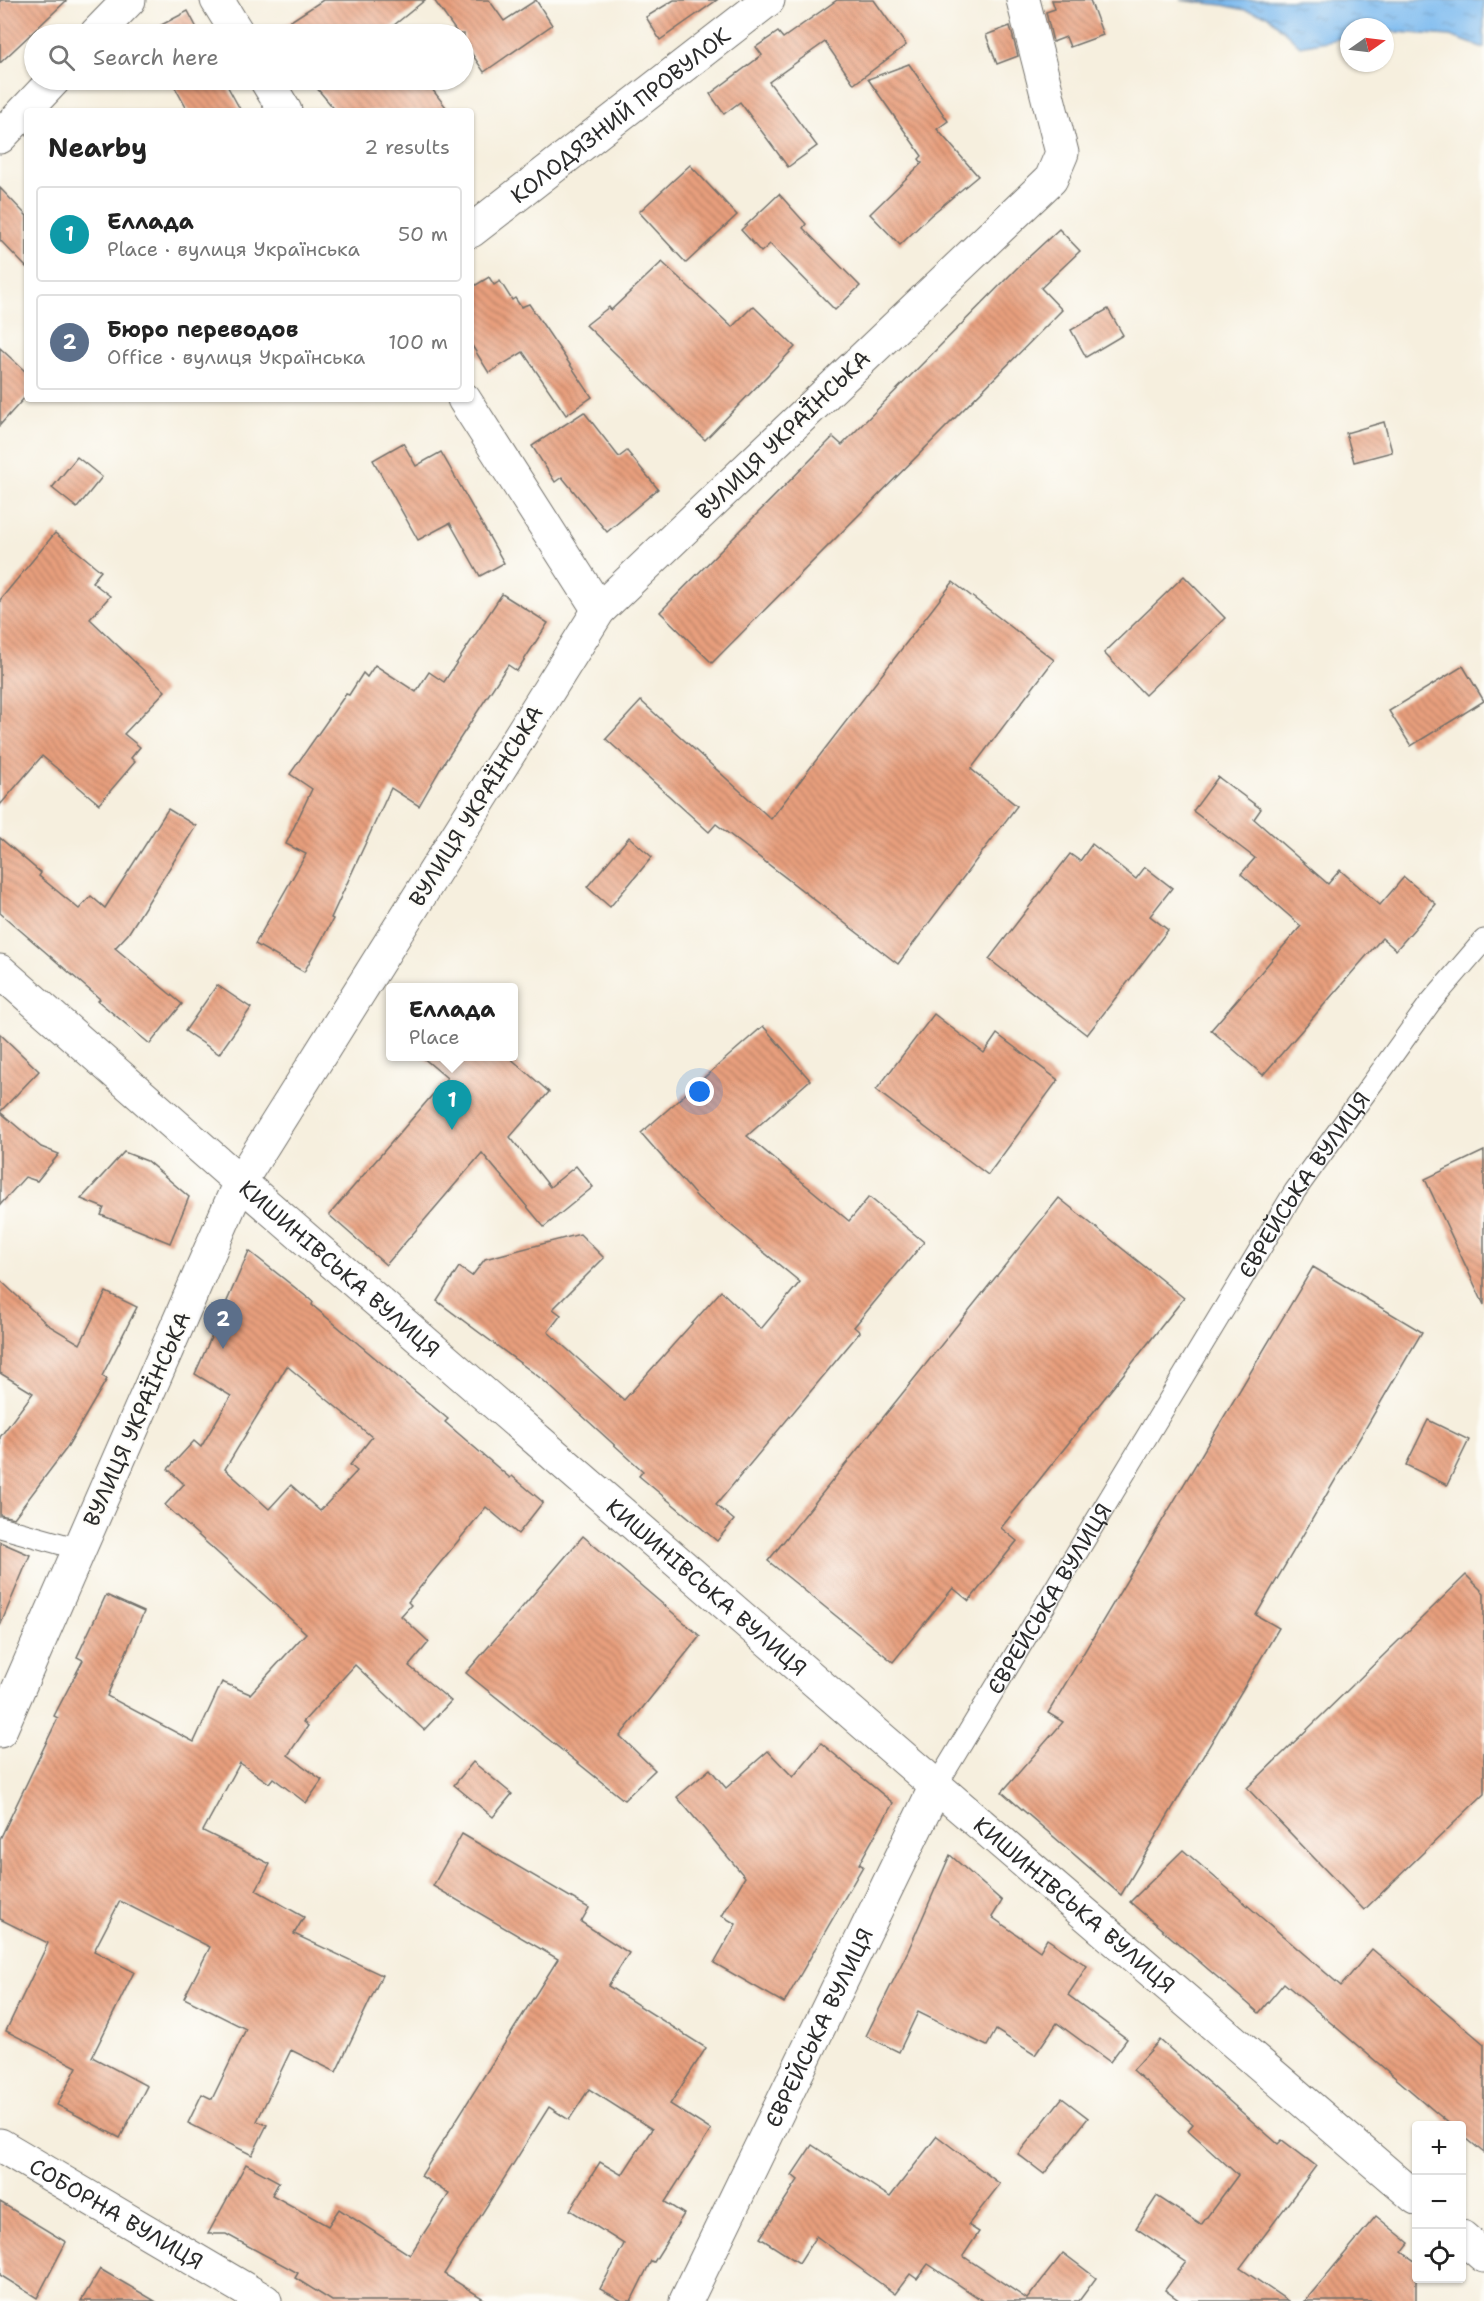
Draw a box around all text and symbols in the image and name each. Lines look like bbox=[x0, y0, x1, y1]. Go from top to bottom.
north arrow bbox=[1340, 18, 1394, 72]
street label: КОЛОДЯЗНИЙ ПРОВУЛОК bbox=[504, 20, 736, 210]
search box bbox=[24, 24, 474, 90]
icon: search bbox=[45, 41, 78, 74]
text: Search here bbox=[93, 43, 219, 72]
text: Nearby bbox=[48, 130, 147, 165]
text: 2 results bbox=[364, 134, 450, 160]
text: Еллада bbox=[107, 207, 194, 236]
text: 1 bbox=[65, 221, 74, 247]
text: 50 m bbox=[398, 221, 448, 247]
text: Place · вулиця Українська bbox=[107, 236, 360, 262]
text: Бюро переводов bbox=[107, 315, 298, 344]
text: 2 bbox=[63, 329, 77, 355]
text: 100 m bbox=[388, 329, 448, 355]
text: Office · вулиця Українська bbox=[107, 344, 365, 370]
street label: ВУЛИЦЯ УКРАЇНСЬКА bbox=[689, 344, 877, 526]
street label: ВУЛИЦЯ УКРАЇНСЬКА bbox=[402, 700, 550, 912]
popup bbox=[386, 983, 518, 1061]
text: Еллада bbox=[409, 995, 495, 1024]
text: Place bbox=[409, 1024, 460, 1050]
your location bbox=[685, 1077, 714, 1106]
pin: 1 bbox=[432, 1080, 472, 1130]
street label: ЄВРЕЙСЬКА ВУЛИЦЯ bbox=[1231, 1086, 1376, 1283]
street label: КИШИНІВСЬКА ВУЛИЦЯ bbox=[233, 1173, 446, 1364]
pin: 2 bbox=[204, 1300, 242, 1349]
street label: ВУЛИЦЯ УКРАЇНСЬКА bbox=[77, 1307, 197, 1531]
street label: КИШИНІВСЬКА ВУЛИЦЯ bbox=[600, 1492, 813, 1682]
street label: ЄВРЕЙСЬКА ВУЛИЦЯ bbox=[980, 1497, 1118, 1699]
street label: КИШИНІВСЬКА ВУЛИЦЯ bbox=[968, 1810, 1181, 1999]
street label: ЄВРЕЙСЬКА ВУЛИЦЯ bbox=[758, 1923, 879, 2132]
map controls bbox=[1412, 2121, 1466, 2283]
button: + bbox=[1412, 2121, 1466, 2175]
street label: СОБОРНА ВУЛИЦЯ bbox=[24, 2151, 208, 2276]
button: − bbox=[1412, 2175, 1466, 2229]
button: locate bbox=[1412, 2229, 1466, 2283]

